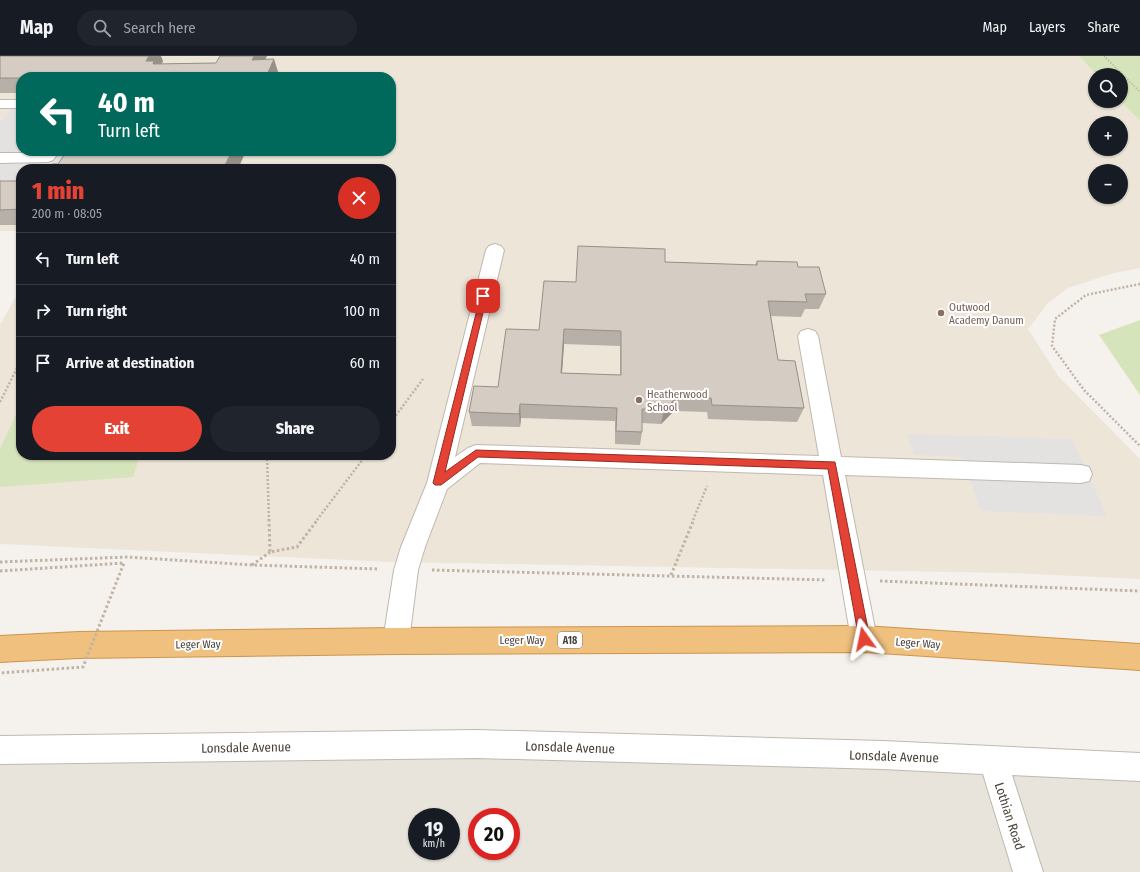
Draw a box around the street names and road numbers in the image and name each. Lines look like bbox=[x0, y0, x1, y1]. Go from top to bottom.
road number: A18 bbox=[558, 632, 582, 648]
street label: Leger Way bbox=[500, 634, 545, 647]
street label: Leger Way bbox=[895, 635, 941, 652]
street label: Leger Way bbox=[175, 638, 221, 651]
street label: Lonsdale Avenue bbox=[525, 738, 615, 757]
street label: Lonsdale Avenue bbox=[201, 739, 291, 756]
street label: Lonsdale Avenue bbox=[849, 747, 939, 766]
street label: Lothian Road bbox=[992, 781, 1027, 852]

